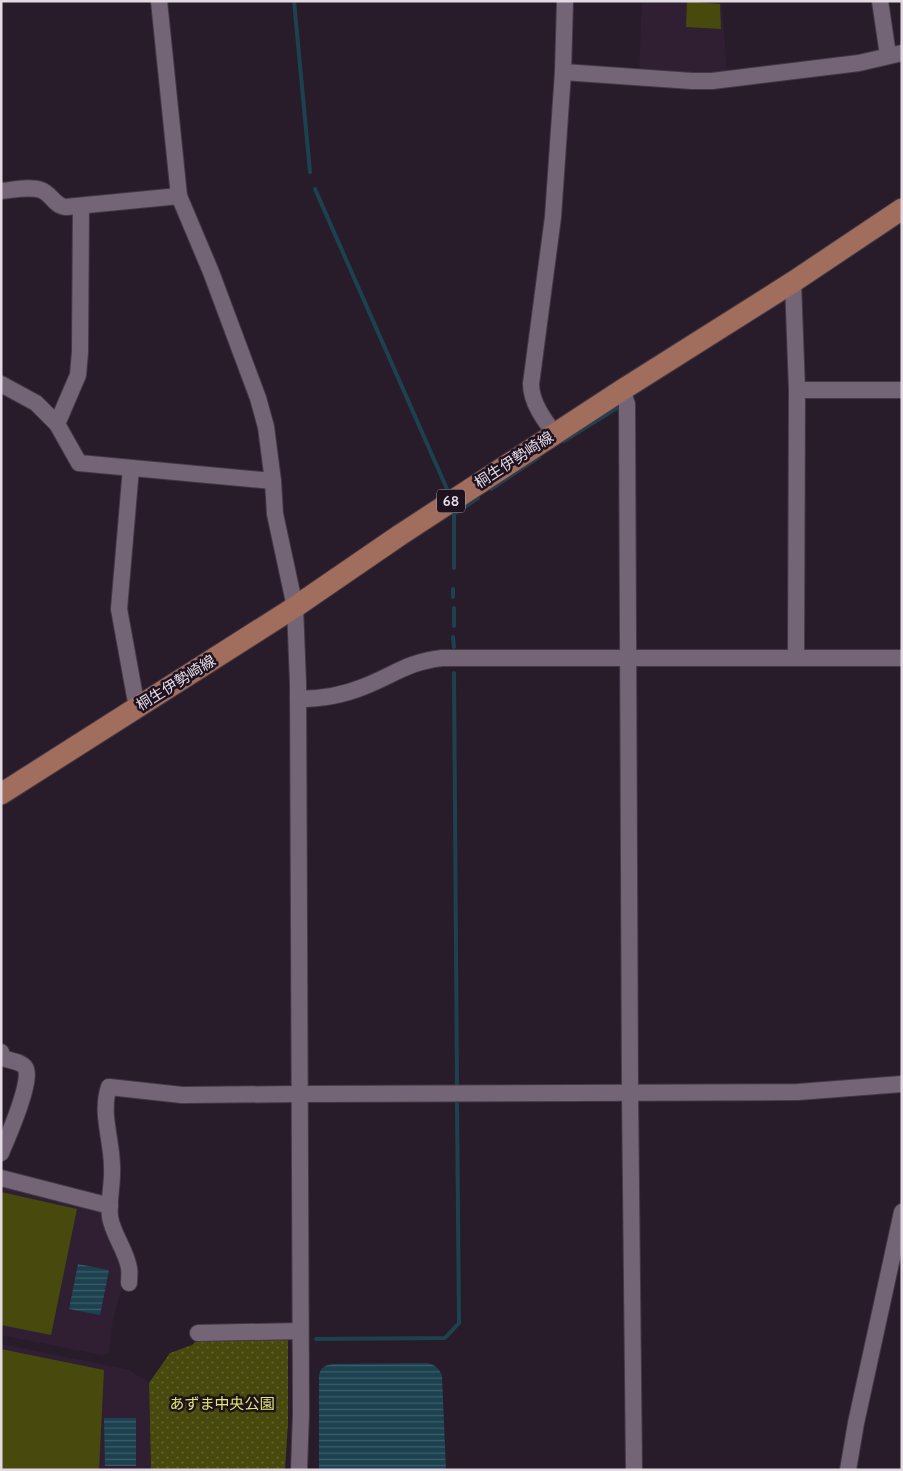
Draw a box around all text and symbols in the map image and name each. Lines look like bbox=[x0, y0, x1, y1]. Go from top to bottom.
street label: 桐生伊勢崎線 bbox=[471, 428, 557, 492]
road number: 68 bbox=[437, 490, 465, 512]
street label: 桐生伊勢崎線 bbox=[133, 652, 219, 714]
park label: あずま中央公園 bbox=[169, 1395, 275, 1413]

